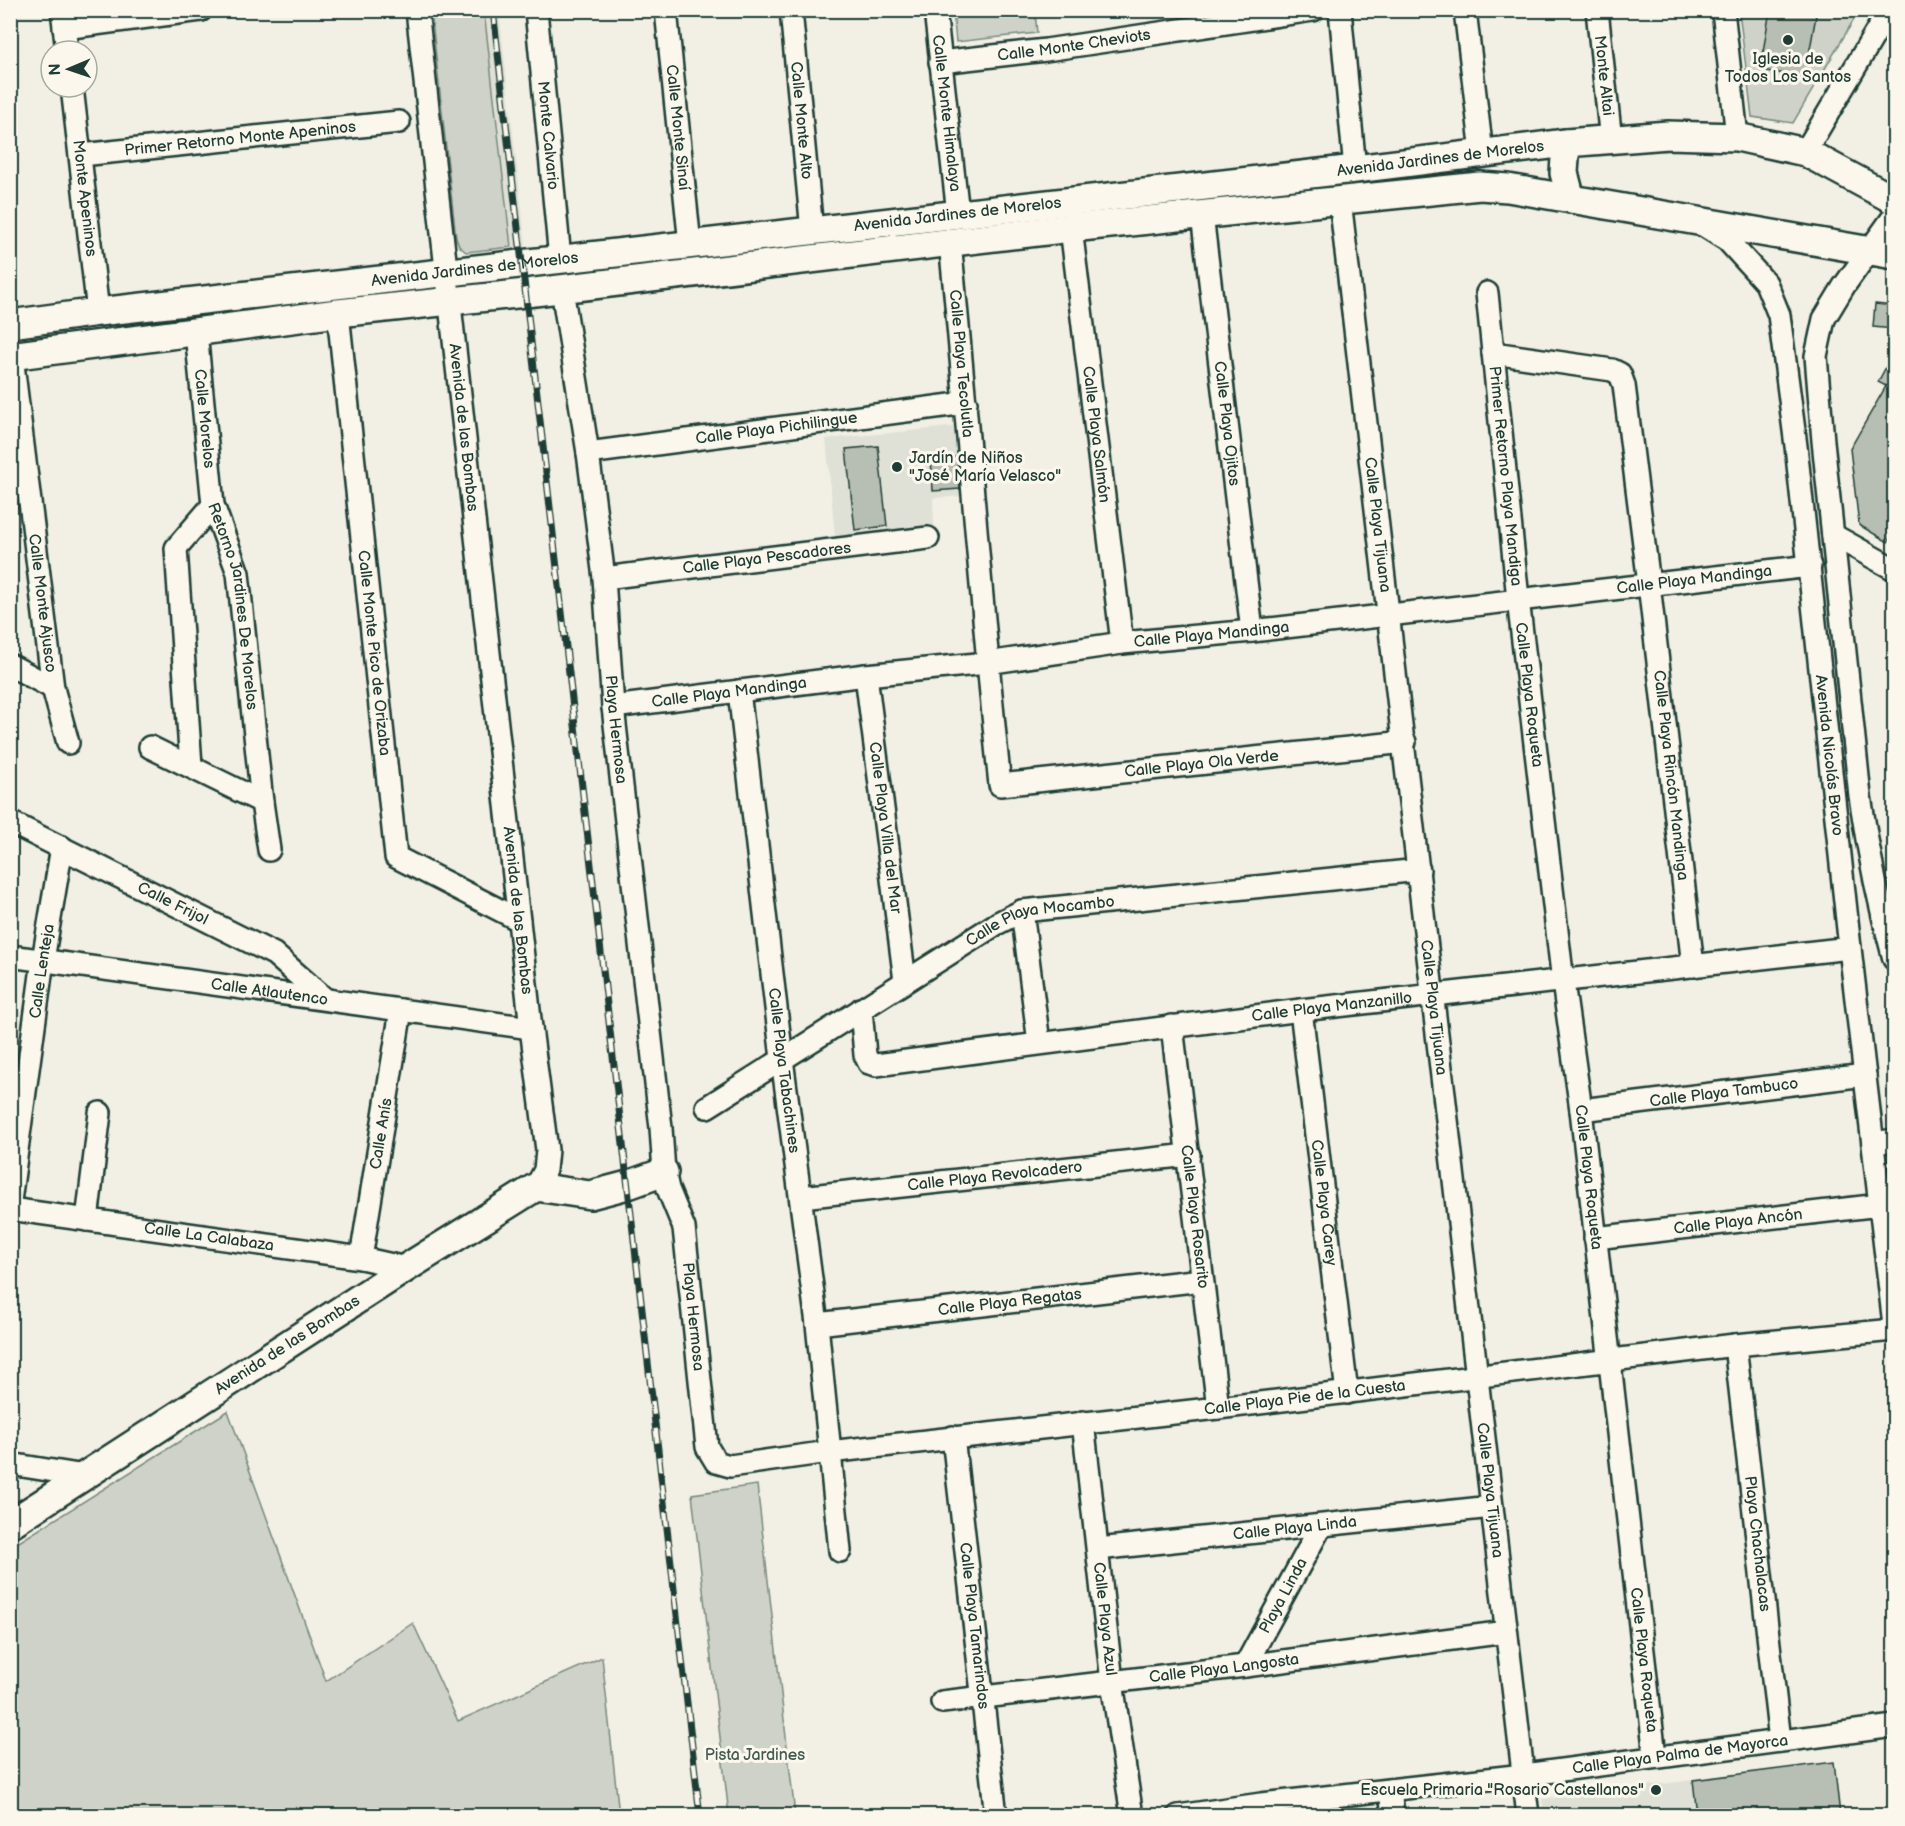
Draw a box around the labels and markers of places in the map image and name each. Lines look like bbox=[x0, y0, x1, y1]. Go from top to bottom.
marker: Iglesia de Todos Los Santos bbox=[1781, 33, 1795, 47]
place label: Iglesia de Todos Los Santos bbox=[1725, 50, 1851, 87]
place label: Jardín de Niños "José María Velasco" bbox=[909, 449, 1061, 486]
marker: Jardín de Niños "José María Velasco" bbox=[890, 460, 904, 474]
place label: Escuela Primaria "Rosario Castellanos" bbox=[1360, 1781, 1644, 1800]
marker: Escuela Primaria "Rosario Castellanos" bbox=[1649, 1783, 1663, 1797]

